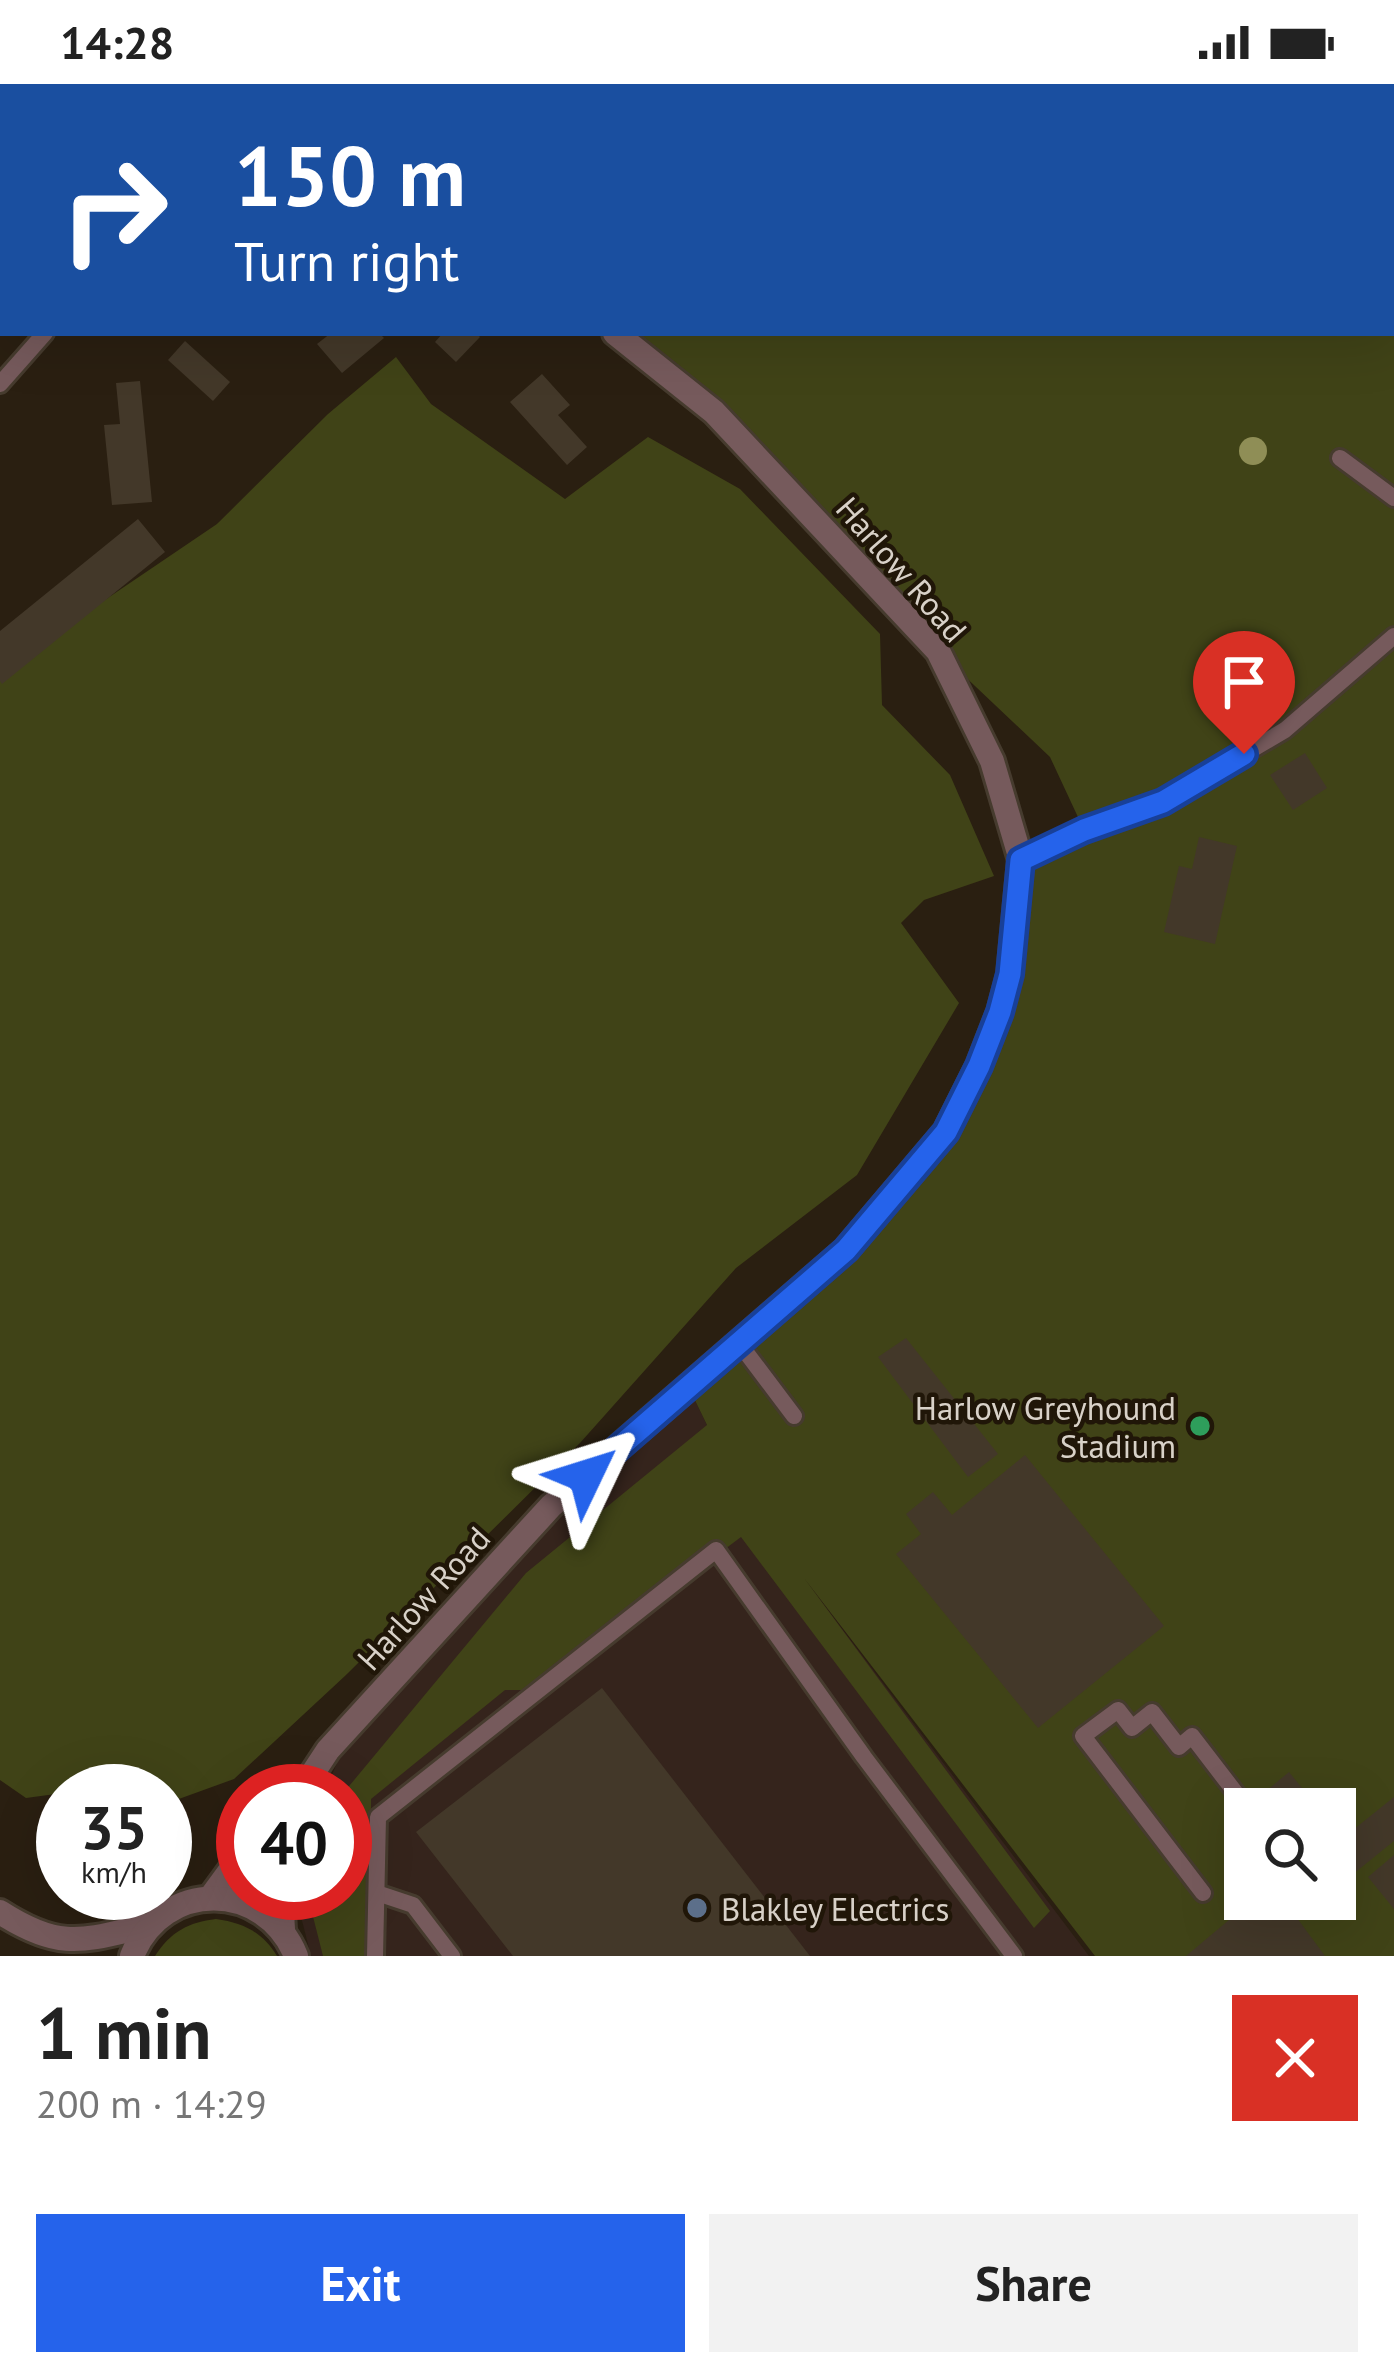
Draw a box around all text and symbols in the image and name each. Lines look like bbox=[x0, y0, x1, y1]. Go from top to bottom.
text: 14:28 bbox=[60, 13, 174, 71]
text: 150 m bbox=[234, 120, 466, 229]
icon: right bbox=[36, 132, 192, 288]
text: Turn right bbox=[234, 226, 459, 296]
street label: Harlow Road bbox=[827, 487, 977, 651]
pin bbox=[1193, 631, 1295, 754]
icon: arrive bbox=[1211, 649, 1277, 715]
place label: Harlow Greyhound Stadium bbox=[915, 1386, 1176, 1467]
position arrow bbox=[523, 1413, 649, 1539]
marker: Harlow Greyhound Stadium bbox=[1187, 1413, 1213, 1439]
street label: Harlow Road bbox=[347, 1517, 499, 1679]
speed limit sign: 40 bbox=[216, 1764, 372, 1920]
text: 35 bbox=[80, 1788, 148, 1866]
map controls bbox=[1224, 1788, 1356, 1920]
button: search bbox=[1224, 1788, 1356, 1920]
text: km/h bbox=[81, 1852, 147, 1891]
place label: Blakley Electrics bbox=[721, 1887, 949, 1930]
marker: Blakley Electrics bbox=[684, 1895, 710, 1921]
text: 1 min bbox=[36, 1986, 212, 2079]
button: close bbox=[1232, 1995, 1358, 2121]
text: 200 m · 14:29 bbox=[36, 2078, 267, 2129]
button: Exit bbox=[36, 2214, 685, 2352]
button: Share bbox=[709, 2214, 1358, 2352]

